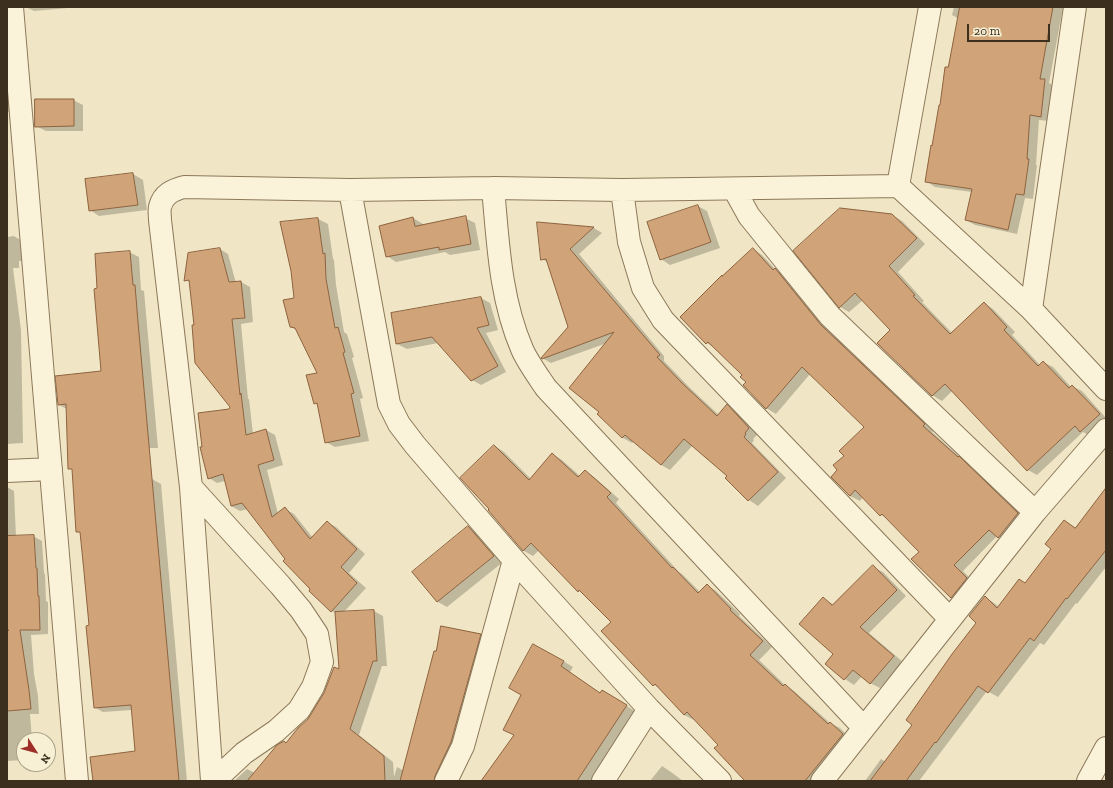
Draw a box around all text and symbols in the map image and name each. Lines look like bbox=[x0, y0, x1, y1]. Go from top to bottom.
scale bar bbox=[969, 16, 1052, 42]
text: 20 m bbox=[974, 24, 1000, 38]
north arrow bbox=[16, 732, 56, 772]
text: N bbox=[38, 752, 53, 766]

